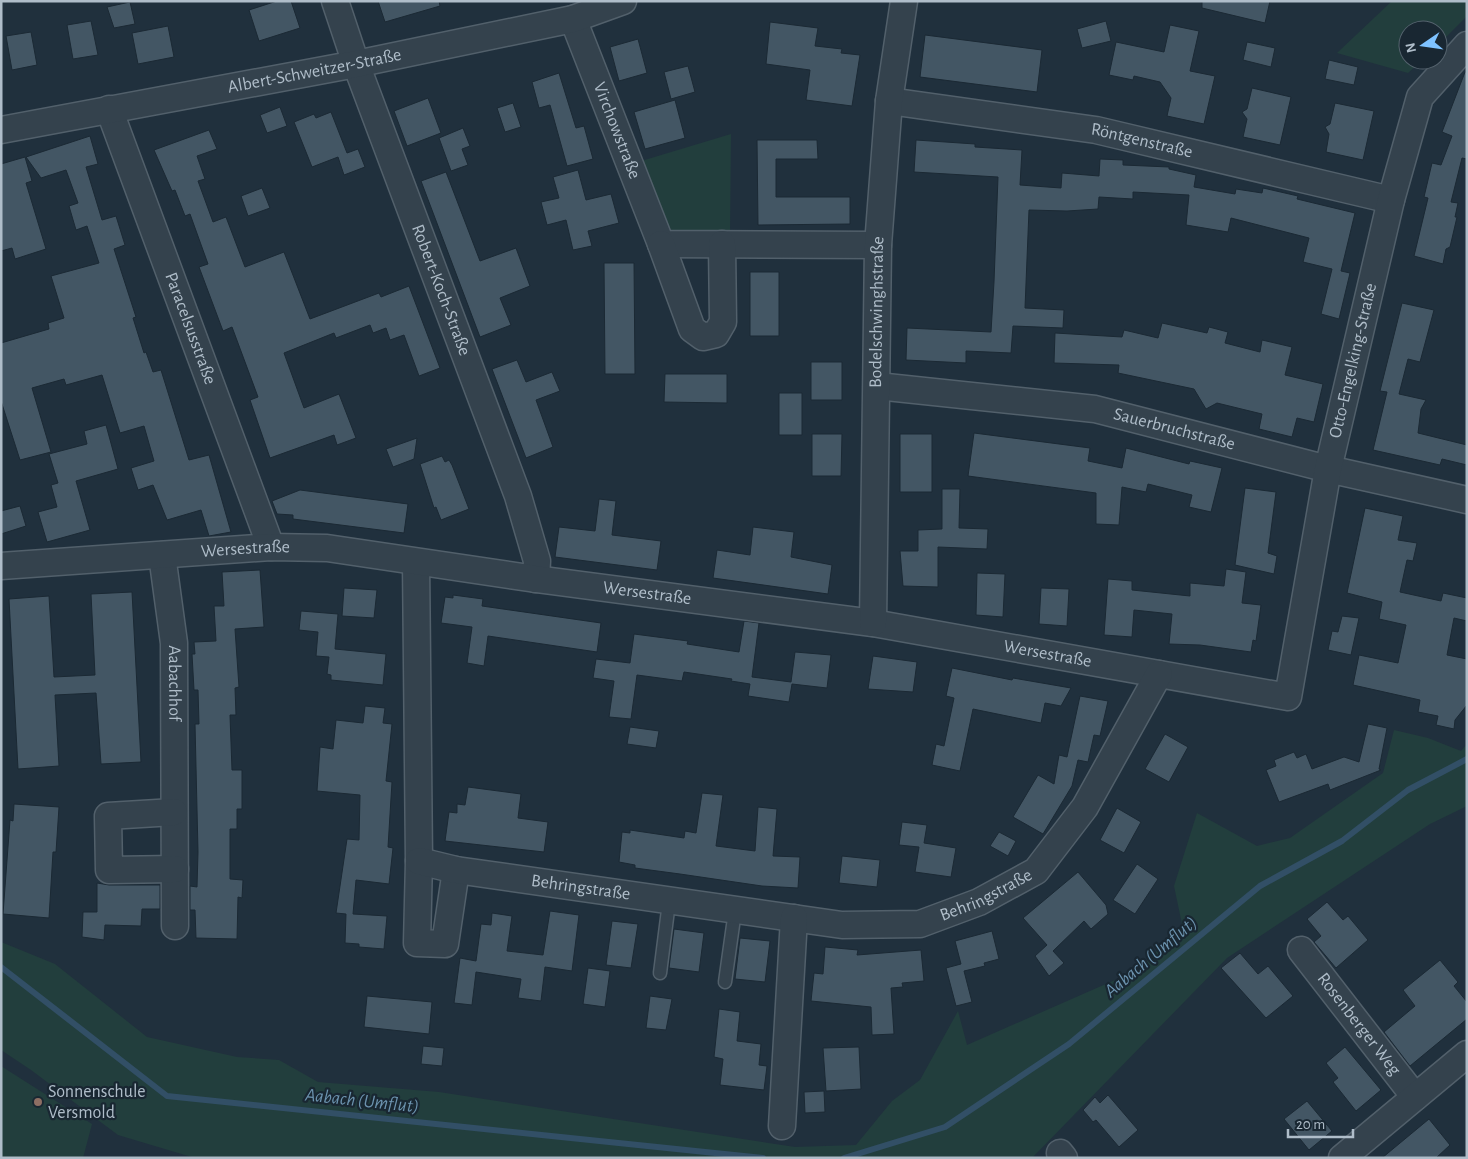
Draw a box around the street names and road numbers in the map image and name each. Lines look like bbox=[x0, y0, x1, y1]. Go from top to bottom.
street label: Albert-Schweitzer-Straße bbox=[226, 46, 403, 97]
street label: Virchowstraße bbox=[590, 80, 644, 182]
street label: Röntgenstraße bbox=[1090, 120, 1194, 162]
street label: Robert-Koch-Straße bbox=[408, 222, 474, 358]
street label: Bodelschwinghstraße bbox=[867, 236, 888, 388]
street label: Paracelsusstraße bbox=[161, 270, 219, 387]
street label: Otto-Engelking-Straße bbox=[1327, 282, 1380, 440]
street label: Sauerbruchstraße bbox=[1112, 405, 1237, 454]
street label: Wersestraße bbox=[200, 538, 290, 561]
street label: Wersestraße bbox=[602, 579, 692, 608]
street label: Wersestraße bbox=[1002, 637, 1093, 671]
street label: Aabachhof bbox=[165, 645, 183, 723]
street label: Behringstraße bbox=[938, 866, 1035, 925]
street label: Behringstraße bbox=[530, 872, 631, 904]
street label: Rosenberger Weg bbox=[1314, 970, 1404, 1079]

